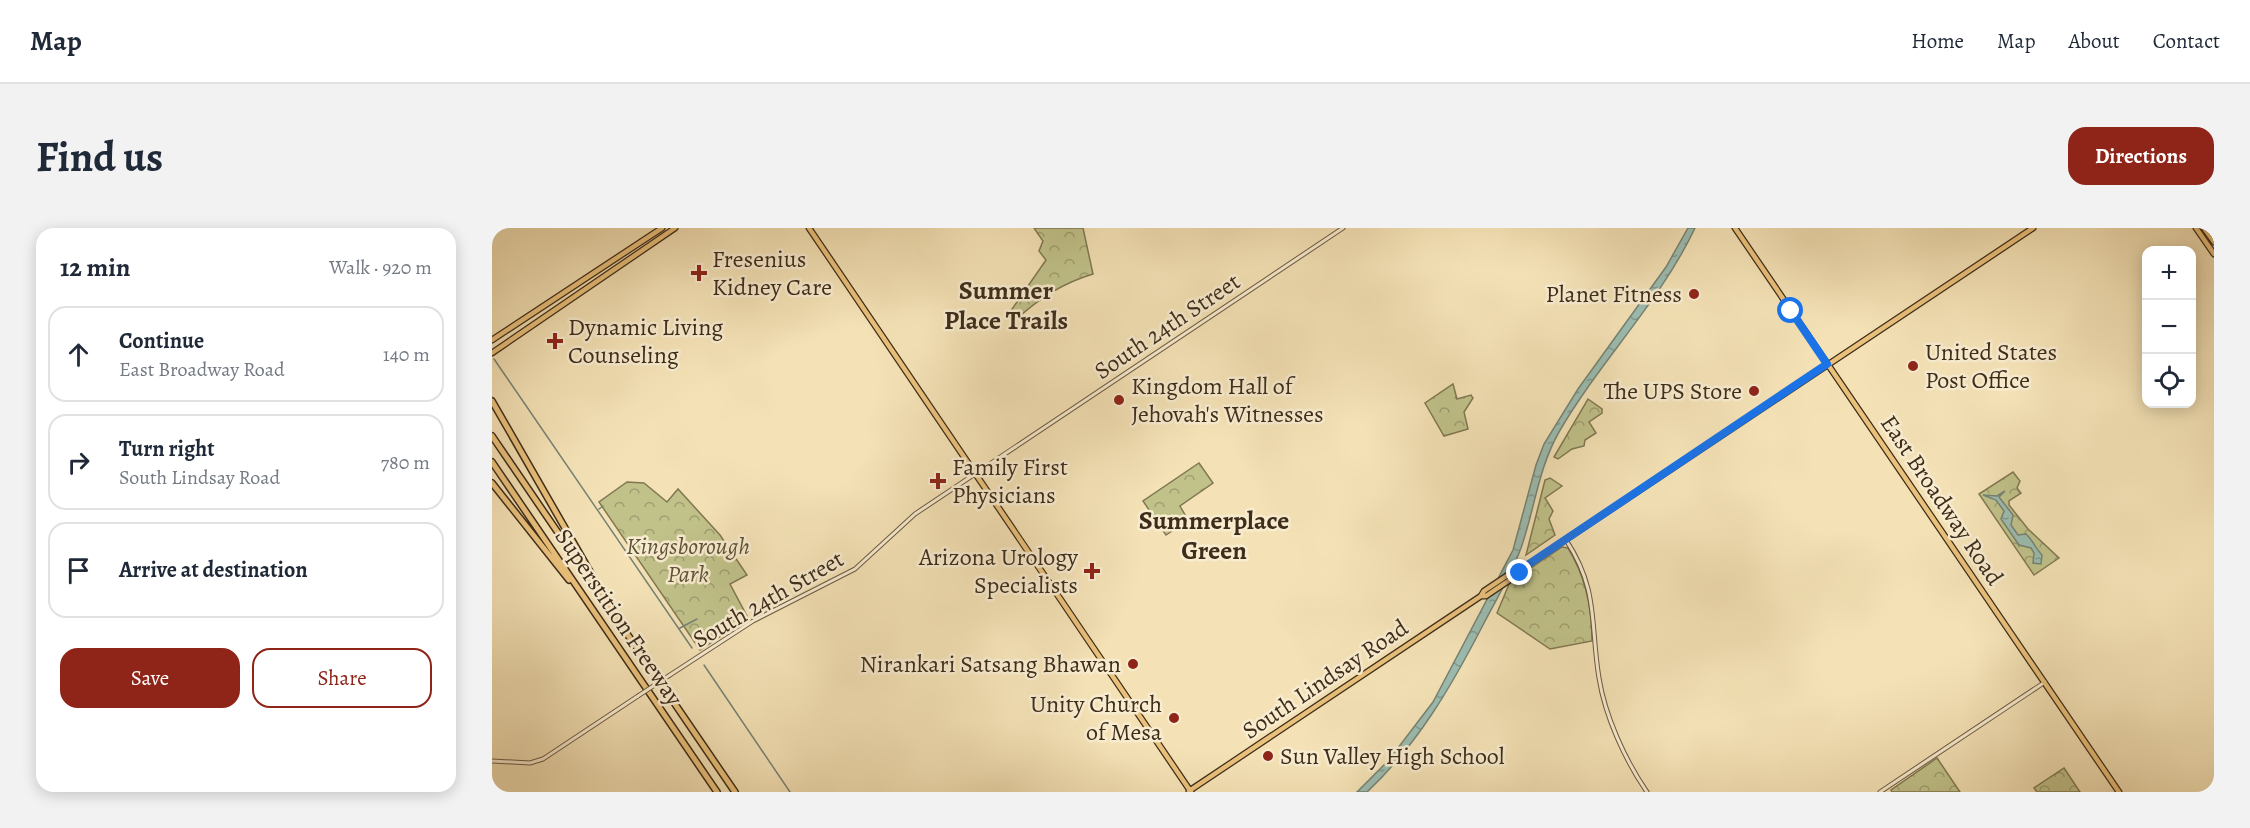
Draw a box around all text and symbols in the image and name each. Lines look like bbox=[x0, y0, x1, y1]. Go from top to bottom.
text: Map bbox=[30, 22, 82, 60]
text: Home bbox=[1911, 27, 1964, 55]
text: Map bbox=[1997, 27, 2035, 55]
text: About bbox=[2068, 27, 2120, 55]
text: Contact bbox=[2153, 27, 2220, 55]
button: Directions bbox=[2068, 127, 2214, 185]
text: Find us bbox=[36, 128, 163, 185]
place label: Fresenius Kidney Care bbox=[712, 243, 832, 303]
map controls bbox=[2142, 246, 2196, 408]
button: + bbox=[2142, 246, 2196, 300]
text: 12 min bbox=[60, 250, 130, 285]
text: Walk · 920 m bbox=[329, 254, 432, 281]
marker: Fresenius Kidney Care bbox=[690, 264, 708, 282]
street label: South 24th Street bbox=[1088, 265, 1246, 387]
district label: Summer Place Trails bbox=[944, 273, 1068, 338]
place label: Planet Fitness bbox=[1545, 278, 1682, 310]
marker: Planet Fitness bbox=[1687, 287, 1701, 301]
route start bbox=[1777, 297, 1803, 323]
button: − bbox=[2142, 300, 2196, 354]
place label: Dynamic Living Counseling bbox=[568, 311, 723, 371]
text: Continue bbox=[119, 326, 204, 356]
marker: Dynamic Living Counseling bbox=[546, 332, 564, 350]
place label: United States Post Office bbox=[1925, 336, 2057, 396]
icon: ahead bbox=[62, 338, 95, 371]
text: 140 m bbox=[383, 341, 430, 368]
button: locate bbox=[2142, 354, 2196, 408]
text: East Broadway Road bbox=[119, 356, 285, 383]
marker: United States Post Office bbox=[1906, 359, 1920, 373]
place label: Kingdom Hall of Jehovah's Witnesses bbox=[1131, 370, 1324, 430]
place label: The UPS Store bbox=[1603, 375, 1742, 407]
marker: The UPS Store bbox=[1747, 384, 1761, 398]
marker: Kingdom Hall of Jehovah's Witnesses bbox=[1112, 393, 1126, 407]
street label: East Broadway Road bbox=[1873, 409, 2011, 592]
text: Turn right bbox=[119, 434, 215, 464]
icon: right bbox=[62, 446, 95, 479]
text: 780 m bbox=[381, 449, 430, 476]
place label: Family First Physicians bbox=[952, 451, 1068, 511]
text: South Lindsay Road bbox=[119, 464, 280, 491]
marker: Family First Physicians bbox=[929, 472, 947, 490]
district label: Summerplace Green bbox=[1139, 503, 1289, 568]
street label: Superstition Freeway bbox=[548, 522, 690, 712]
park label: Kingsborough Park bbox=[626, 530, 750, 590]
place label: Arizona Urology Specialists bbox=[918, 541, 1078, 601]
street label: South 24th Street bbox=[687, 543, 849, 655]
icon: arrive bbox=[62, 554, 95, 587]
text: Arrive at destination bbox=[119, 555, 308, 585]
route end bbox=[1506, 559, 1532, 585]
marker: Arizona Urology Specialists bbox=[1083, 562, 1101, 580]
street label: South Lindsay Road bbox=[1236, 612, 1414, 746]
button: Save bbox=[60, 648, 240, 708]
button: Share bbox=[252, 648, 432, 708]
place label: Nirankari Satsang Bhawan bbox=[860, 648, 1121, 680]
marker: Nirankari Satsang Bhawan bbox=[1126, 657, 1140, 671]
place label: Unity Church of Mesa bbox=[1030, 688, 1163, 748]
marker: Unity Church of Mesa bbox=[1167, 711, 1181, 725]
place label: Sun Valley High School bbox=[1280, 740, 1505, 772]
marker: Sun Valley High School bbox=[1261, 749, 1275, 763]

